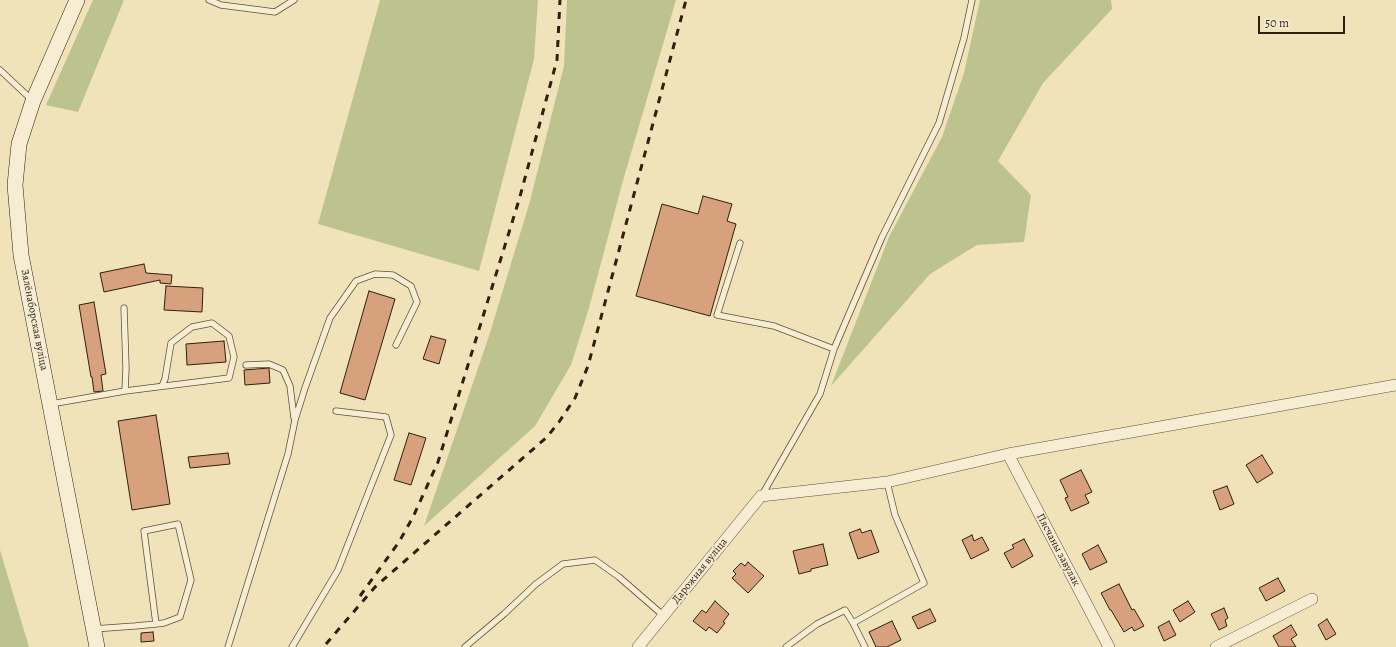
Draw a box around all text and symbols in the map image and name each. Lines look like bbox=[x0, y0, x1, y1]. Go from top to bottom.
scale bar bbox=[1260, 8, 1347, 34]
text: 50 m bbox=[1265, 15, 1289, 31]
street label: Зялёнаборская вуліца bbox=[18, 268, 50, 372]
street label: Пясчаны завулак bbox=[1033, 511, 1083, 589]
street label: Дарожная вуліца bbox=[670, 536, 730, 606]

